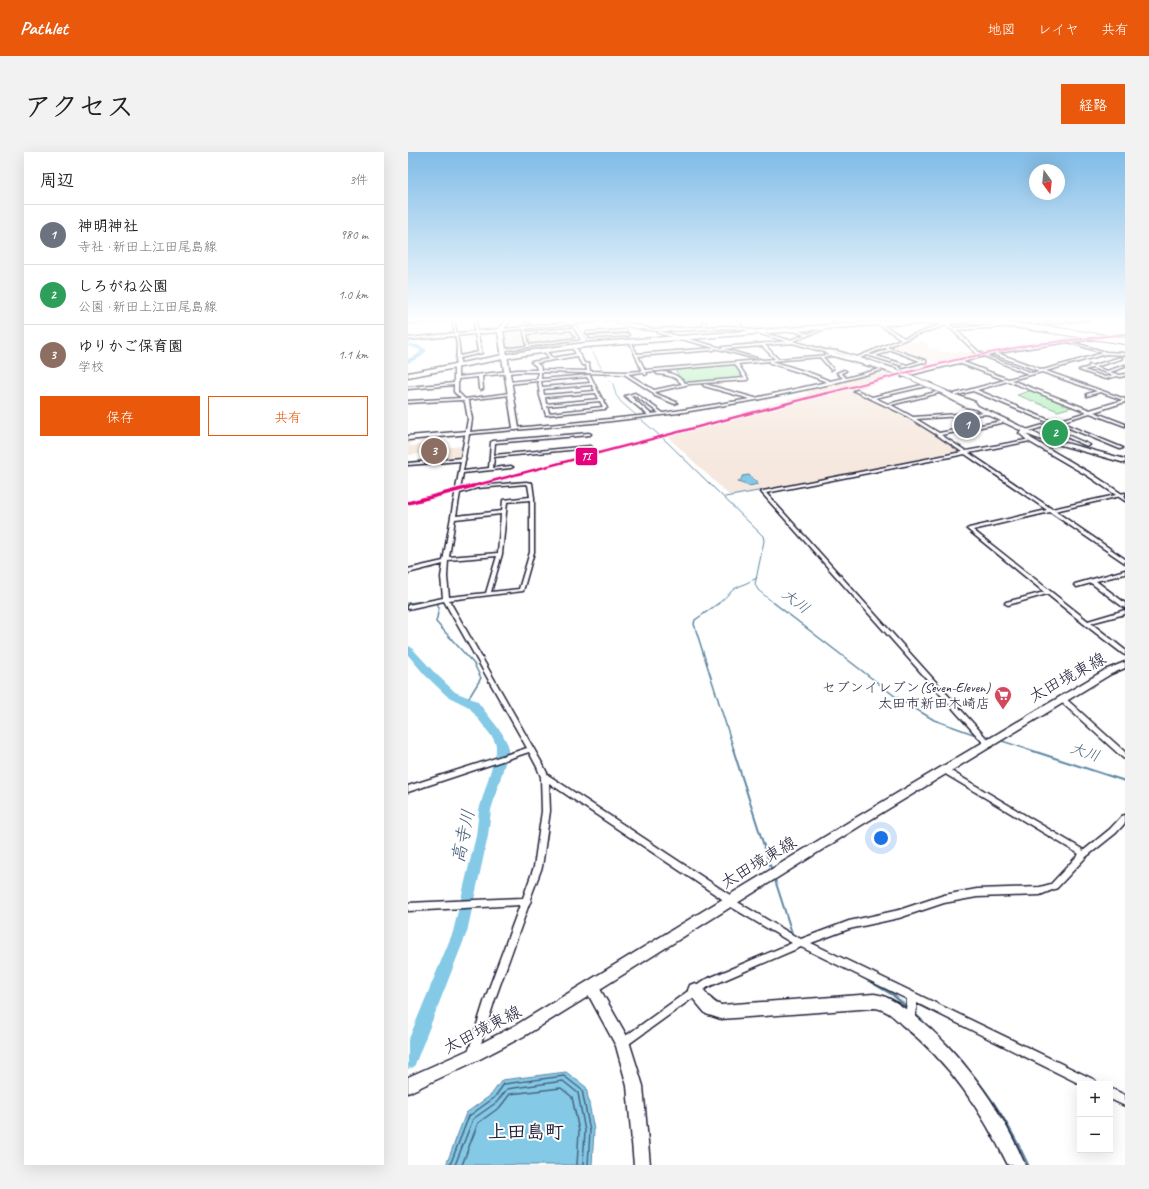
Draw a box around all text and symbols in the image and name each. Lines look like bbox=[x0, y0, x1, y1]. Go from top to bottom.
text: Pathlet bbox=[20, 16, 68, 40]
text: 地図 bbox=[988, 21, 1016, 38]
text: レイヤ bbox=[1038, 21, 1079, 38]
text: 共有 bbox=[1101, 21, 1129, 38]
button: 経路 bbox=[1061, 84, 1125, 124]
text: アクセス bbox=[24, 89, 134, 124]
north arrow bbox=[1029, 164, 1065, 200]
text: 周辺 bbox=[40, 170, 74, 191]
text: 3件 bbox=[349, 172, 368, 188]
text: 神明神社 bbox=[78, 217, 138, 236]
text: 1 bbox=[50, 227, 56, 243]
text: 980 m bbox=[340, 227, 368, 243]
text: 寺社 · 新田上江田尾島線 bbox=[78, 239, 217, 255]
text: しろがね公園 bbox=[78, 277, 168, 296]
text: 2 bbox=[50, 287, 56, 303]
text: 1.0 km bbox=[338, 287, 368, 303]
text: 公園 · 新田上江田尾島線 bbox=[78, 299, 217, 315]
text: ゆりかご保育園 bbox=[78, 337, 183, 356]
text: 3 bbox=[50, 347, 56, 363]
text: 1.1 km bbox=[338, 347, 368, 363]
text: 学校 bbox=[78, 359, 104, 375]
button: 保存 bbox=[40, 396, 200, 436]
button: 共有 bbox=[208, 396, 368, 436]
pin: 1 bbox=[954, 410, 980, 440]
pin: 2 bbox=[1042, 418, 1068, 448]
pin: 3 bbox=[421, 436, 447, 466]
line badge: TI bbox=[575, 447, 598, 466]
text: TI bbox=[581, 449, 593, 463]
water label: 大川 bbox=[778, 585, 813, 618]
street label: 太田境東線 bbox=[1025, 648, 1110, 707]
place label: セブンイレブン(Seven-Eleven) 太田市新田木崎店 bbox=[822, 679, 991, 712]
supermarket icon: セブンイレブン(Seven-Eleven) 太田市新田木崎店 bbox=[993, 685, 1013, 710]
water label: 大川 bbox=[1068, 739, 1102, 766]
water label: 高寺川 bbox=[447, 807, 479, 865]
your location bbox=[871, 828, 891, 848]
street label: 太田境東線 bbox=[716, 832, 800, 893]
street label: 太田境東線 bbox=[440, 1001, 525, 1058]
map controls bbox=[1077, 1081, 1113, 1153]
button: + bbox=[1077, 1081, 1113, 1117]
button: − bbox=[1077, 1117, 1113, 1153]
district label: 上田島町 bbox=[488, 1120, 564, 1144]

